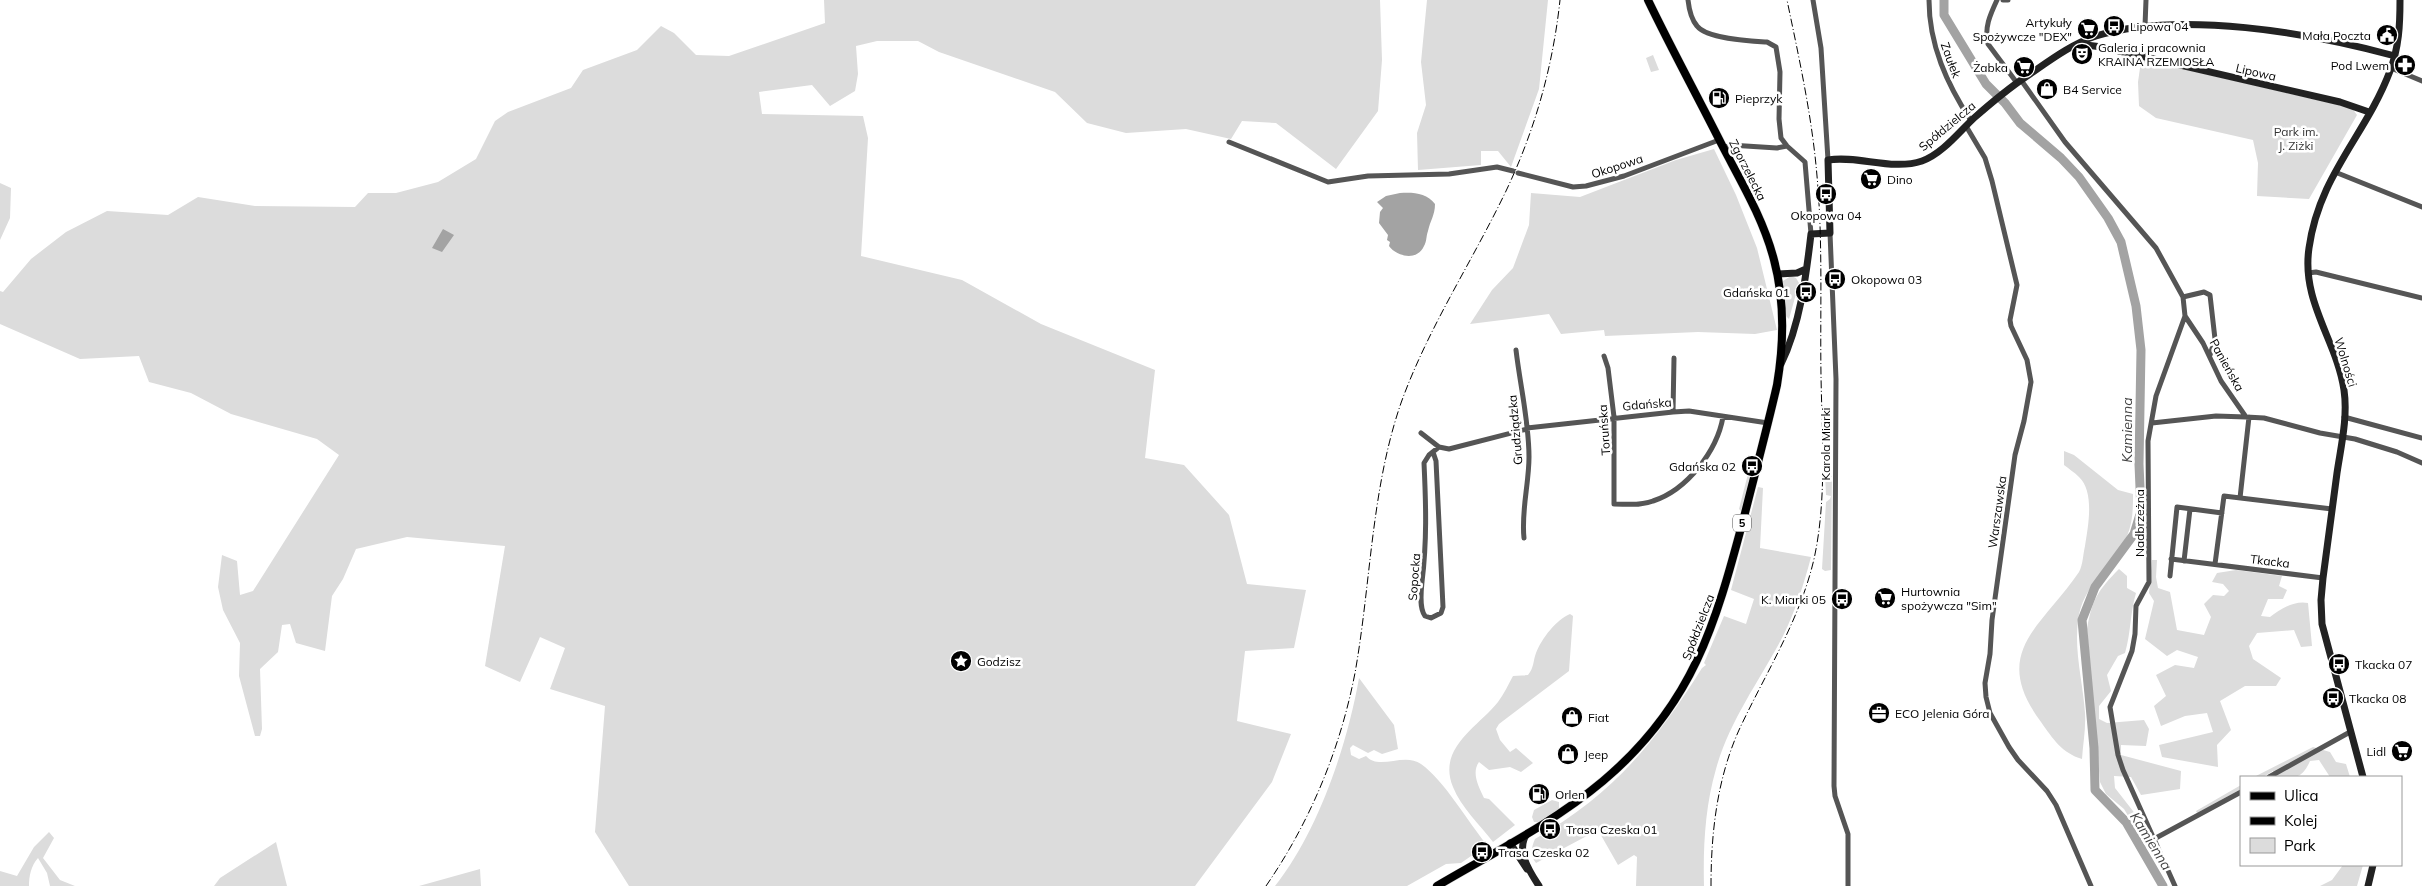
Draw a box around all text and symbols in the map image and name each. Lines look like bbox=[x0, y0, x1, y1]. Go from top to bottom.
bus stop icon: Lipowa 04 bbox=[2102, 14, 2126, 38]
place label: Artykuły Spożywcze "DEX" bbox=[1973, 15, 2073, 44]
supermarket icon: Artykuły Spożywcze "DEX" bbox=[2076, 17, 2100, 41]
place label: Lipowa 04 bbox=[2130, 19, 2188, 34]
public building icon: Mała Poczta bbox=[2375, 23, 2399, 47]
place label: Mała Poczta bbox=[2302, 28, 2371, 43]
street label: Zaułek bbox=[1938, 40, 1965, 81]
place label: Galeria i pracownia KRAINA RZEMIOSŁA bbox=[2098, 40, 2215, 69]
theatre icon: Galeria i pracownia KRAINA RZEMIOSŁA bbox=[2070, 42, 2094, 66]
pharmacy icon: Pod Lwem bbox=[2393, 53, 2417, 77]
supermarket icon: Żabka bbox=[2012, 55, 2036, 79]
place label: Pod Lwem bbox=[2331, 58, 2389, 73]
place label: Żabka bbox=[1973, 60, 2008, 75]
street label: Lipowa bbox=[2234, 60, 2278, 84]
shop icon: B4 Service bbox=[2035, 77, 2059, 101]
place label: B4 Service bbox=[2063, 82, 2122, 97]
fuel station icon: Pieprzyk bbox=[1707, 86, 1731, 110]
place label: Pieprzyk bbox=[1735, 91, 1783, 106]
street label: Spółdzielcza bbox=[1916, 98, 1978, 154]
park label: Park im. J. Ziżki bbox=[2274, 124, 2318, 153]
street label: Zgorzelecka bbox=[1726, 137, 1770, 203]
street label: Okopowa bbox=[1589, 151, 1645, 181]
supermarket icon: Dino bbox=[1859, 167, 1883, 191]
place label: Dino bbox=[1887, 172, 1913, 187]
bus stop icon: Okopowa 04 bbox=[1814, 182, 1838, 206]
place label: Okopowa 04 bbox=[1790, 208, 1862, 223]
bus stop icon: Okopowa 03 bbox=[1823, 267, 1847, 291]
place label: Okopowa 03 bbox=[1851, 272, 1922, 287]
bus stop icon: Gdańska 01 bbox=[1794, 280, 1818, 304]
place label: Gdańska 01 bbox=[1723, 285, 1790, 300]
street label: Wolności bbox=[2331, 335, 2361, 389]
street label: Panieńska bbox=[2207, 336, 2247, 394]
street label: Grudziądzka bbox=[1504, 394, 1526, 466]
street label: Gdańska bbox=[1622, 394, 1672, 414]
water label: Kamienna bbox=[2118, 397, 2136, 463]
street label: Toruńska bbox=[1595, 404, 1613, 456]
street label: Karola Miarki bbox=[1818, 407, 1833, 480]
bus stop icon: Gdańska 02 bbox=[1740, 454, 1764, 478]
place label: Gdańska 02 bbox=[1669, 459, 1736, 474]
street label: Warszawska bbox=[1984, 475, 2010, 549]
street label: Nadbrzeżna bbox=[2132, 489, 2147, 557]
road number: 5 bbox=[1733, 514, 1751, 532]
street label: Tkacka bbox=[2249, 551, 2291, 571]
street label: Sopocka bbox=[1405, 553, 1423, 601]
place label: Hurtownia spożywcza "Sim" bbox=[1901, 584, 1997, 613]
supermarket icon: Hurtownia spożywcza "Sim" bbox=[1873, 586, 1897, 610]
bus stop icon: K. Miarki 05 bbox=[1830, 587, 1854, 611]
street label: Spółdzielcza bbox=[1679, 592, 1717, 662]
place label: K. Miarki 05 bbox=[1761, 592, 1826, 607]
place icon: Godzisz bbox=[949, 649, 973, 673]
bus stop icon: Tkacka 07 bbox=[2327, 652, 2351, 676]
place label: Godzisz bbox=[977, 654, 1021, 669]
place label: Tkacka 07 bbox=[2355, 657, 2412, 672]
bus stop icon: Tkacka 08 bbox=[2321, 686, 2345, 710]
place label: Tkacka 08 bbox=[2349, 691, 2406, 706]
office icon: ECO Jelenia Góra bbox=[1867, 701, 1891, 725]
shop icon: Fiat bbox=[1560, 705, 1584, 729]
place label: ECO Jelenia Góra bbox=[1895, 706, 1990, 721]
place label: Fiat bbox=[1588, 710, 1609, 725]
supermarket icon: Lidl bbox=[2390, 739, 2414, 763]
shop icon: Jeep bbox=[1556, 742, 1580, 766]
place label: Lidl bbox=[2367, 744, 2386, 759]
place label: Jeep bbox=[1584, 747, 1608, 762]
legend bbox=[2240, 776, 2402, 866]
fuel station icon: Orlen bbox=[1527, 782, 1551, 806]
text: Ulica bbox=[2284, 786, 2318, 805]
place label: Orlen bbox=[1555, 787, 1585, 802]
water label: Kamienna bbox=[2126, 809, 2176, 873]
text: Kolej bbox=[2284, 811, 2317, 830]
bus stop icon: Trasa Czeska 01 bbox=[1538, 817, 1562, 841]
place label: Trasa Czeska 01 bbox=[1566, 822, 1658, 837]
text: Park bbox=[2284, 836, 2316, 855]
bus stop icon: Trasa Czeska 02 bbox=[1470, 840, 1494, 864]
place label: Trasa Czeska 02 bbox=[1498, 845, 1590, 860]

